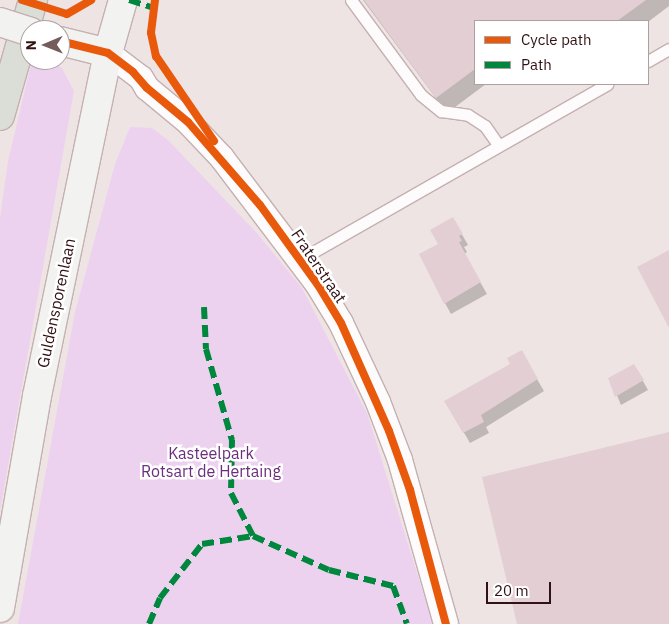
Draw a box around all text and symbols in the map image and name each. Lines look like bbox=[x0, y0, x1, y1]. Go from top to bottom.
north arrow bbox=[20, 20, 70, 70]
legend bbox=[474, 20, 649, 85]
text: Cycle path bbox=[521, 30, 592, 49]
text: N bbox=[22, 40, 40, 50]
text: Path bbox=[521, 55, 552, 74]
street label: Fraterstraat bbox=[287, 225, 351, 307]
street label: Guldensporenlaan bbox=[33, 236, 79, 370]
park label: Kasteelpark Rotsart de Hertaing bbox=[141, 443, 281, 481]
scale bar bbox=[489, 572, 554, 604]
text: 20 m bbox=[494, 581, 529, 600]

